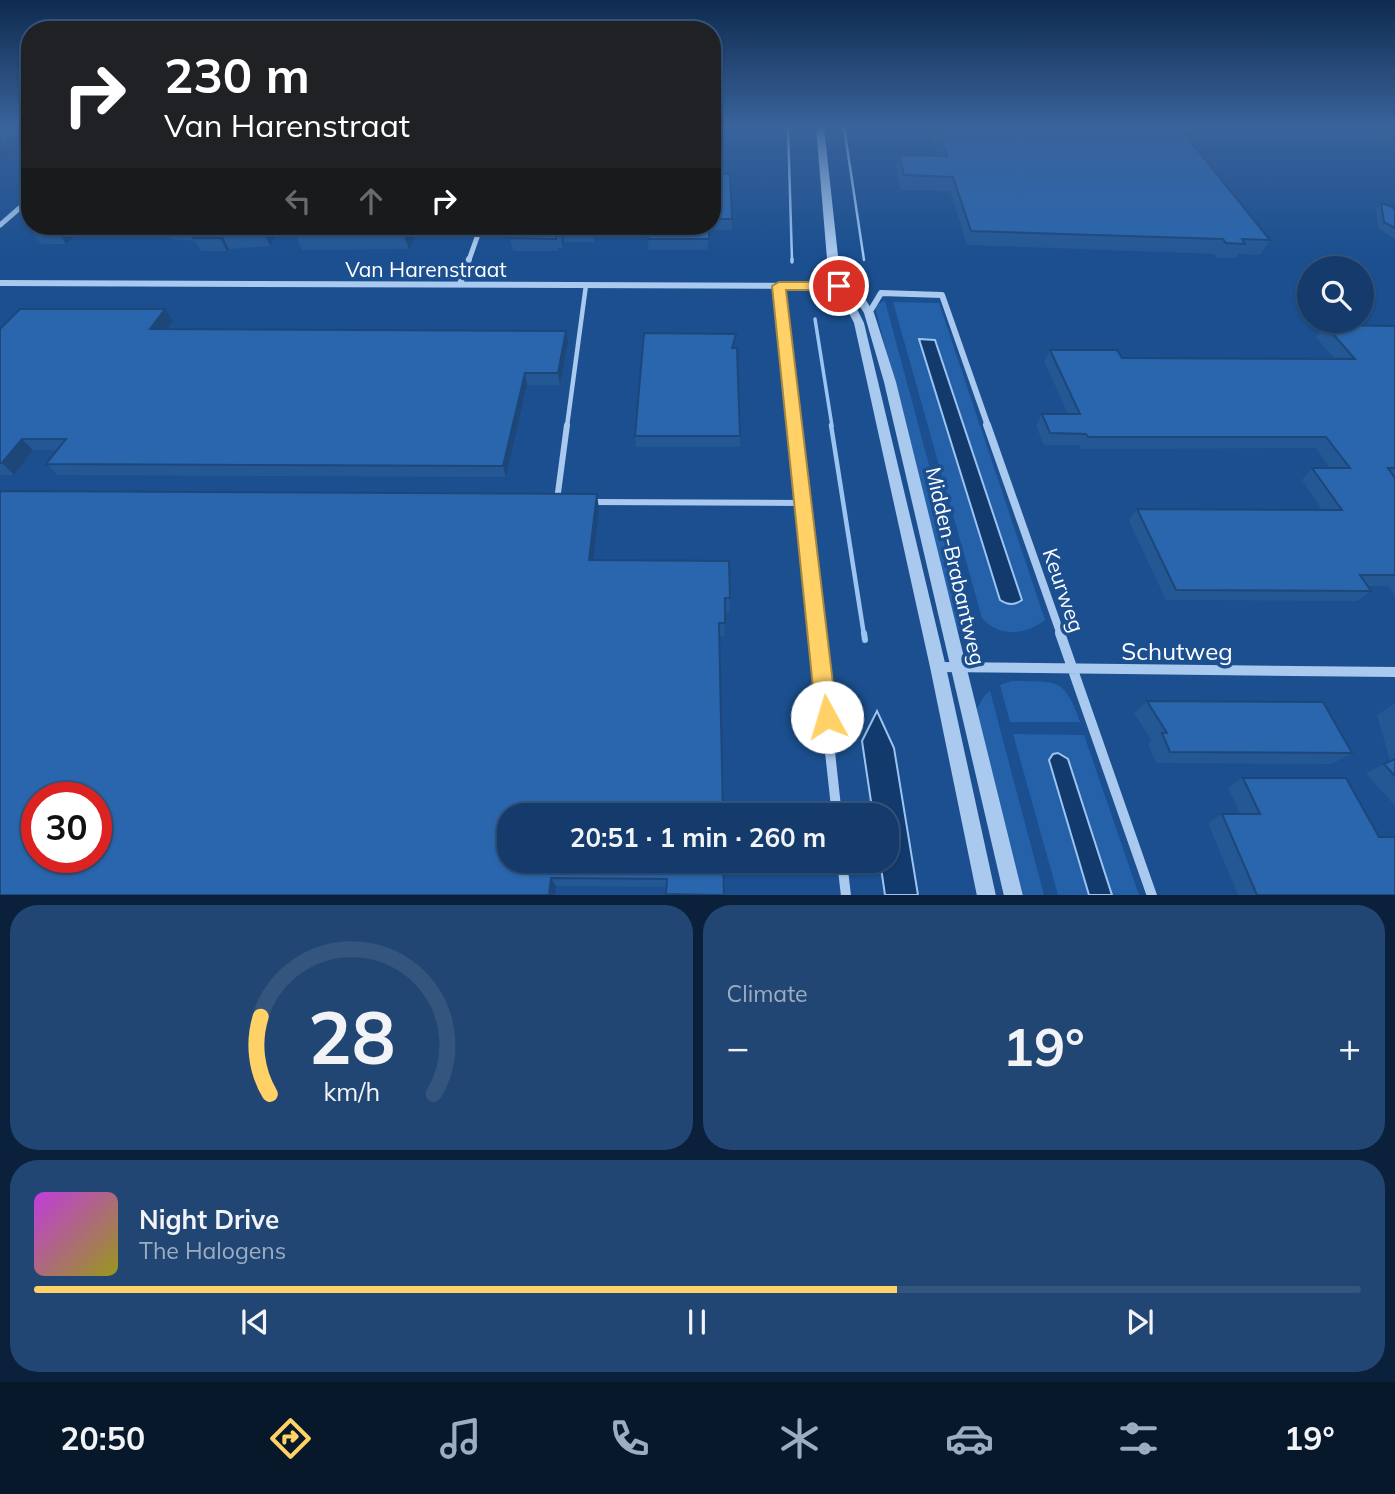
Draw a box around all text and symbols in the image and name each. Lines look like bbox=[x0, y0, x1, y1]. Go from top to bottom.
text: 230 m bbox=[164, 44, 310, 105]
icon: right bbox=[49, 49, 140, 140]
text: Van Harenstraat bbox=[164, 105, 410, 145]
icon: left bbox=[279, 182, 317, 220]
icon: ahead bbox=[352, 182, 390, 220]
icon: right bbox=[425, 182, 463, 220]
street label: Van Harenstraat bbox=[345, 256, 507, 282]
pin bbox=[809, 256, 869, 316]
map controls bbox=[1297, 256, 1374, 333]
button: search bbox=[1297, 256, 1374, 333]
icon: arrive bbox=[820, 267, 858, 305]
street label: Midden-Brabantweg bbox=[921, 464, 991, 668]
street label: Keurweg bbox=[1038, 545, 1090, 635]
street label: Schutweg bbox=[1121, 636, 1233, 666]
position arrow bbox=[790, 680, 864, 754]
speed limit sign: 30 bbox=[21, 782, 112, 873]
text: 20:51 · 1 min · 260 m bbox=[570, 821, 826, 854]
text: Climate bbox=[727, 979, 808, 1008]
text: 28 bbox=[308, 991, 395, 1082]
text: 19° bbox=[1003, 1014, 1085, 1079]
text: − bbox=[727, 1023, 749, 1071]
text: + bbox=[1338, 1023, 1361, 1071]
text: km/h bbox=[323, 1075, 380, 1106]
text: Night Drive bbox=[139, 1203, 279, 1236]
text: The Halogens bbox=[139, 1236, 286, 1265]
icon: previous bbox=[236, 1303, 274, 1341]
icon: pause bbox=[678, 1303, 716, 1341]
icon: next bbox=[1121, 1303, 1159, 1341]
icon: directions bbox=[266, 1414, 315, 1463]
icon: music bbox=[436, 1414, 485, 1463]
icon: phone bbox=[605, 1414, 654, 1463]
icon: climate bbox=[775, 1414, 824, 1463]
icon: car bbox=[945, 1414, 994, 1463]
icon: filters bbox=[1114, 1414, 1163, 1463]
text: 20:50 bbox=[60, 1418, 145, 1458]
text: 19° bbox=[1284, 1418, 1335, 1458]

